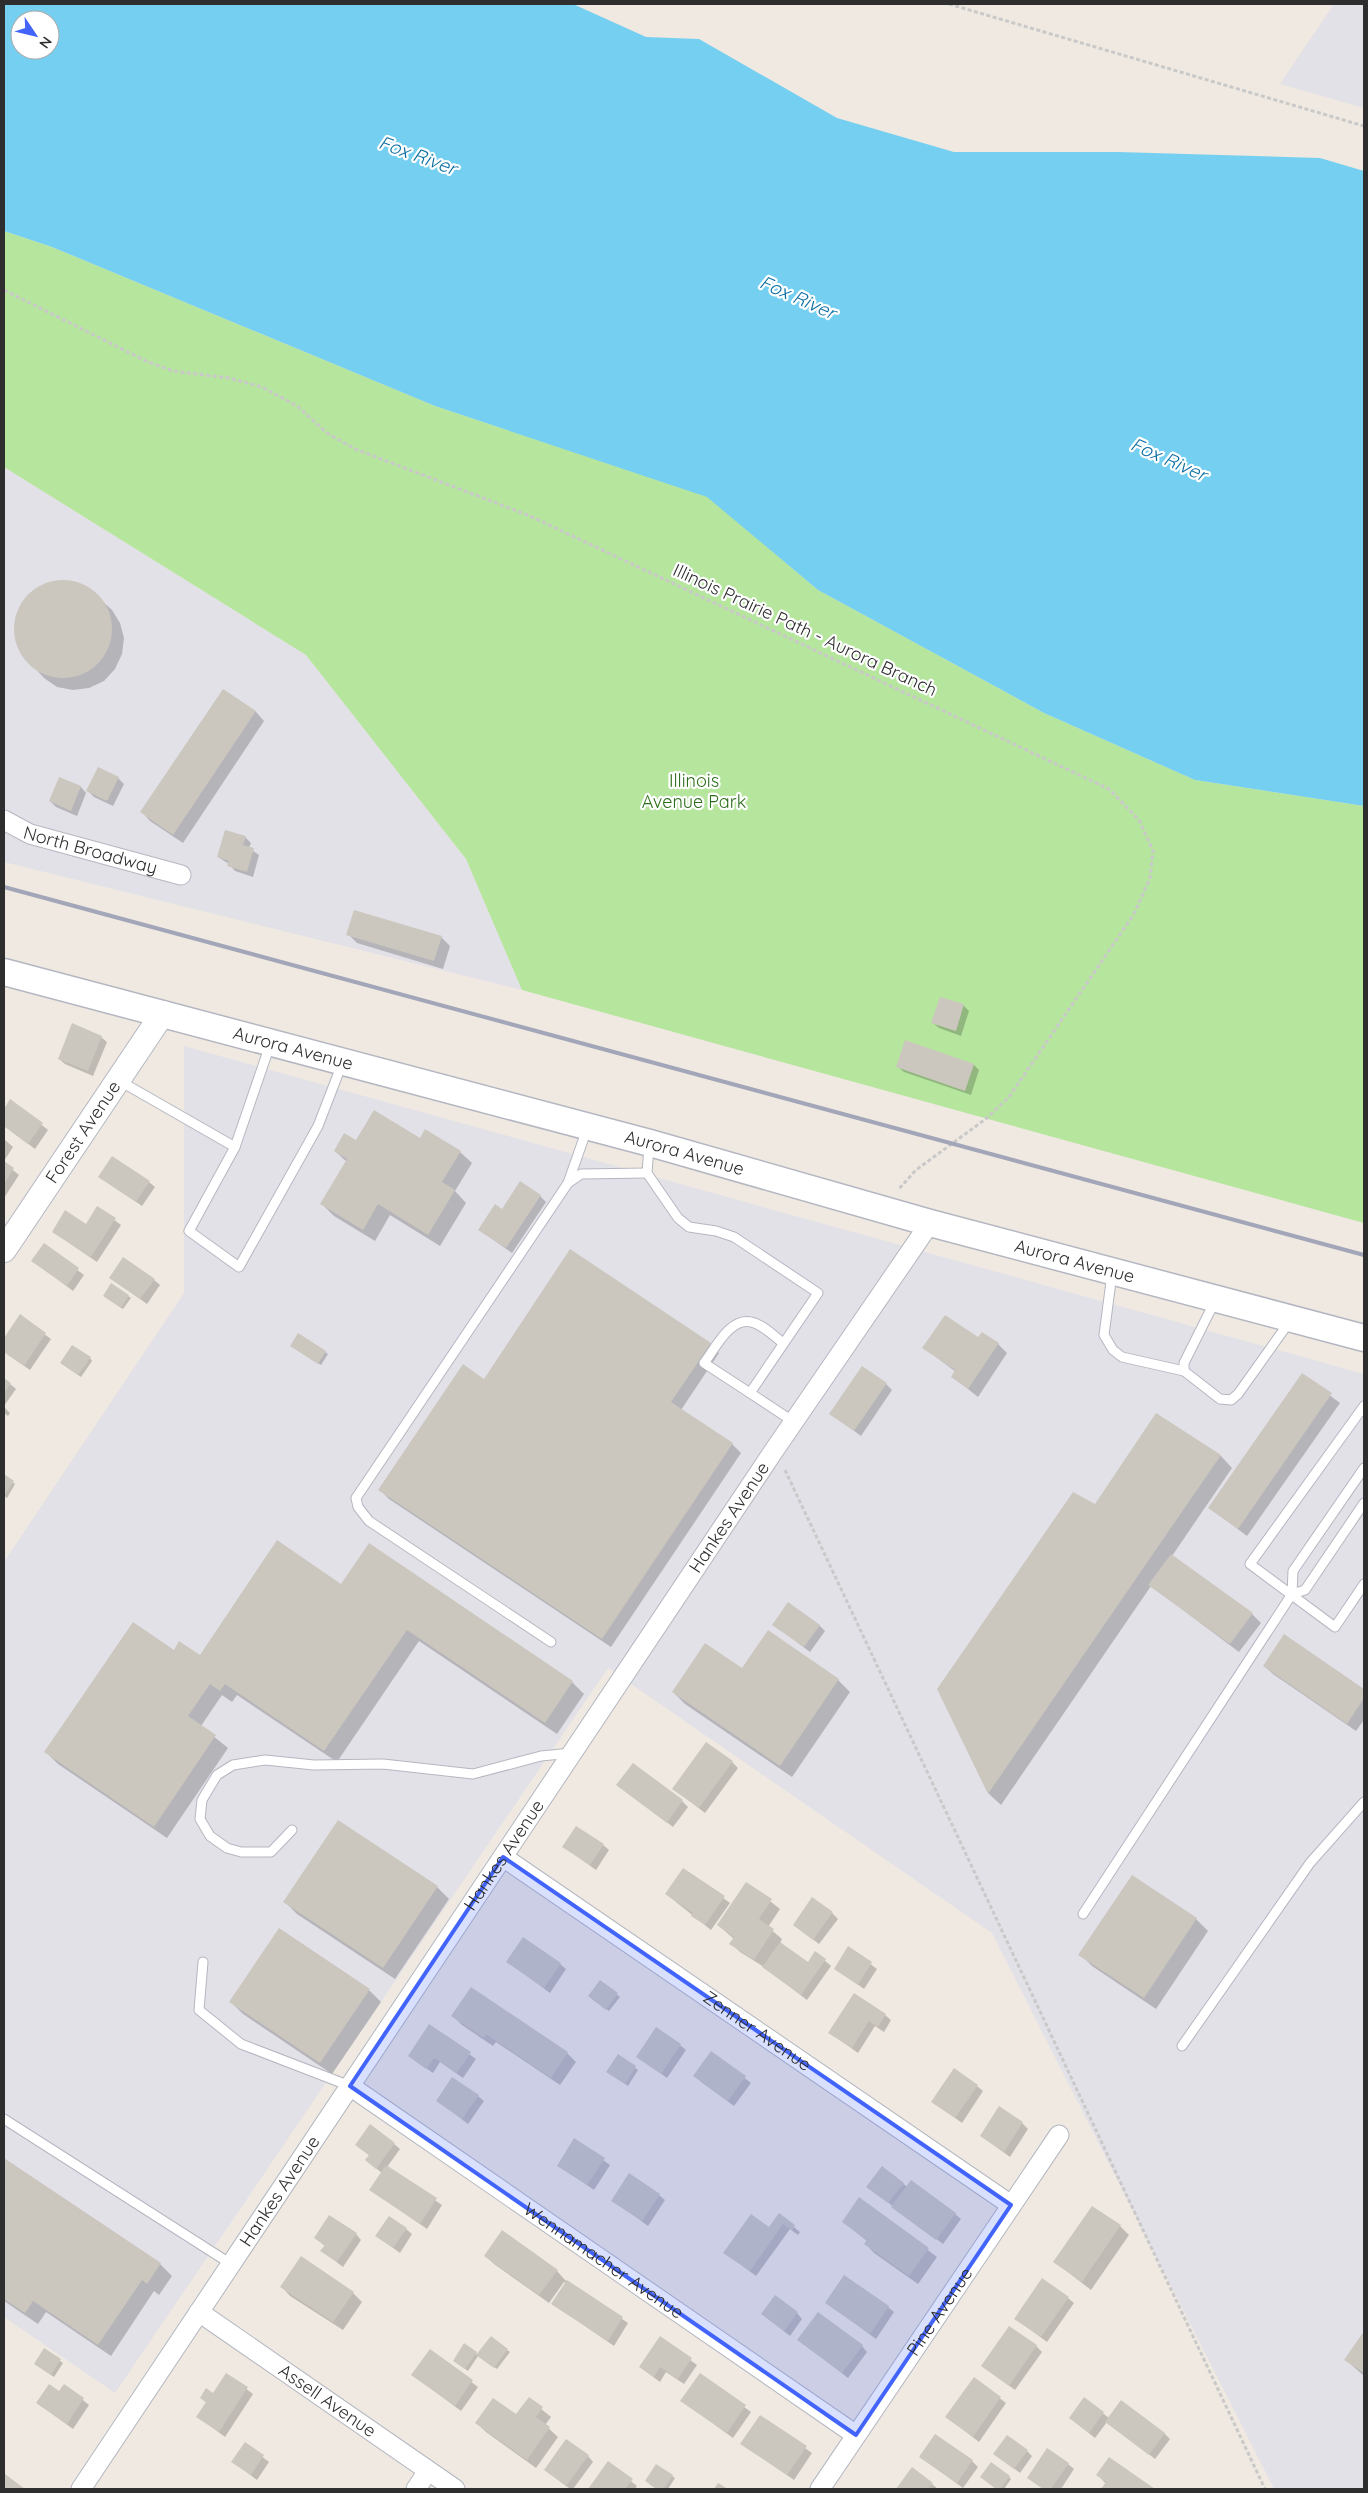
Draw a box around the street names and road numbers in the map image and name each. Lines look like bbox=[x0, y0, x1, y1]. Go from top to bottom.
street label: Illinois Prairie Path - Aurora Branch bbox=[669, 558, 941, 701]
street label: North Broadway bbox=[21, 821, 160, 879]
street label: Aurora Avenue bbox=[231, 1021, 356, 1075]
street label: Forest Avenue bbox=[40, 1076, 125, 1187]
street label: Aurora Avenue bbox=[622, 1125, 747, 1180]
street label: Aurora Avenue bbox=[1012, 1234, 1137, 1288]
street label: Hankes Avenue bbox=[684, 1457, 774, 1577]
street label: Hankes Avenue bbox=[458, 1795, 549, 1915]
street label: Zenner Avenue bbox=[699, 1986, 816, 2076]
street label: Hankes Avenue bbox=[234, 2131, 325, 2251]
street label: Wennamacher Avenue bbox=[519, 2197, 688, 2324]
street label: Pine Avenue bbox=[901, 2263, 977, 2360]
street label: Assell Avenue bbox=[274, 2359, 381, 2442]

